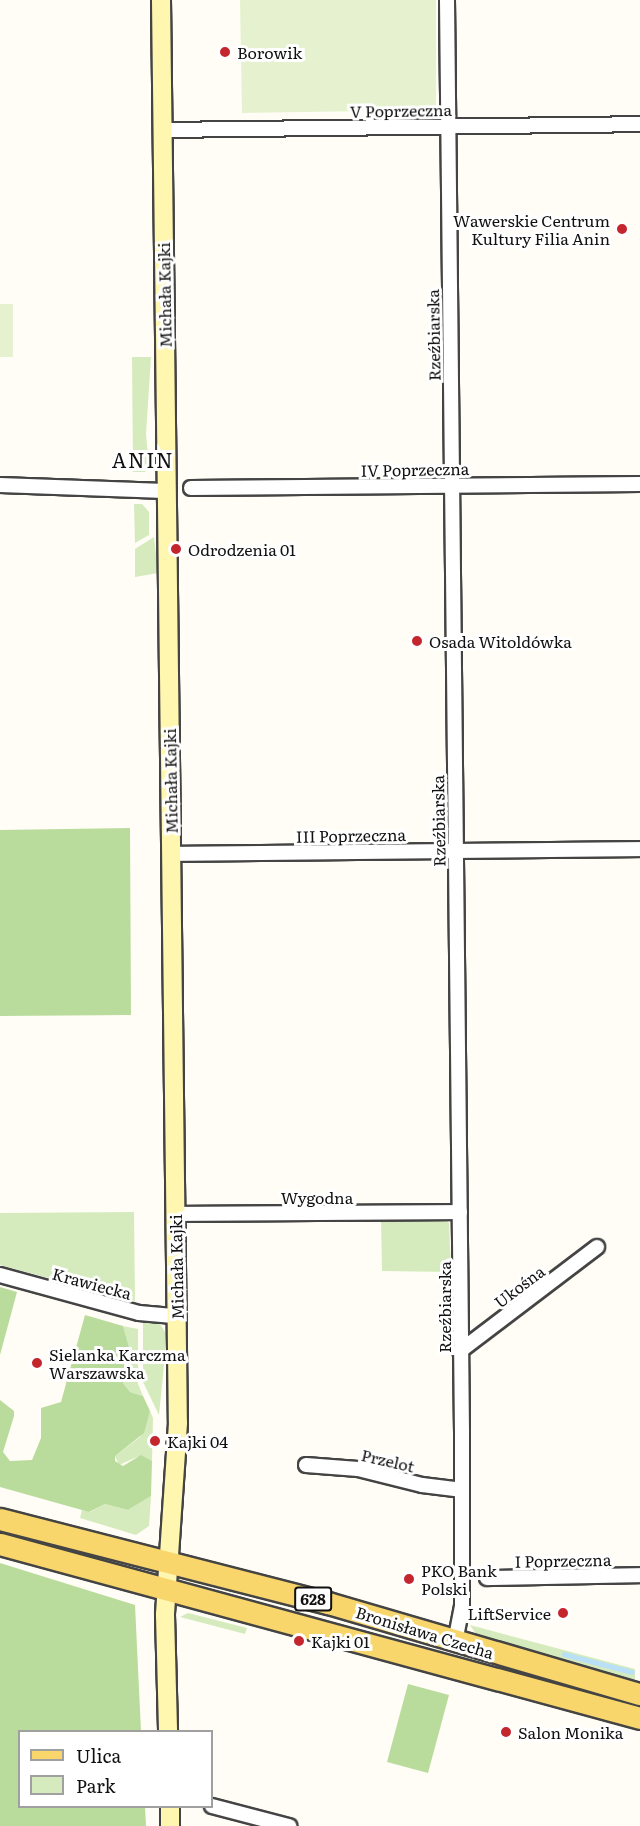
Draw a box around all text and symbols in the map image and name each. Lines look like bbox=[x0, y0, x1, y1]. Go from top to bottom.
place label: Borowik bbox=[237, 42, 302, 62]
marker: Borowik bbox=[218, 45, 232, 59]
street label: V Poprzeczna bbox=[350, 100, 452, 120]
place label: Wawerskie Centrum Kultury Filia Anin bbox=[453, 210, 610, 248]
marker: Wawerskie Centrum Kultury Filia Anin bbox=[615, 222, 629, 236]
street label: Michała Kajki bbox=[153, 242, 175, 348]
street label: Rzeźbiarska bbox=[423, 289, 443, 381]
district label: ANIN bbox=[112, 447, 174, 471]
street label: IV Poprzeczna bbox=[360, 458, 470, 480]
place label: Odrodzenia 01 bbox=[188, 539, 296, 559]
marker: Odrodzenia 01 bbox=[169, 542, 183, 556]
place label: Osada Witoldówka bbox=[429, 631, 572, 651]
marker: Osada Witoldówka bbox=[410, 634, 424, 648]
street label: Michała Kajki bbox=[159, 728, 181, 834]
street label: Rzeźbiarska bbox=[428, 775, 448, 867]
street label: III Poprzeczna bbox=[296, 824, 406, 846]
street label: Wygodna bbox=[281, 1187, 353, 1207]
street label: Michała Kajki bbox=[165, 1214, 187, 1320]
street label: Rzeźbiarska bbox=[434, 1261, 454, 1353]
street label: Ukośna bbox=[490, 1261, 548, 1311]
street label: Krawiecka bbox=[50, 1263, 134, 1303]
place label: Sielanka Karczma Warszawska bbox=[49, 1344, 186, 1382]
marker: Sielanka Karczma Warszawska bbox=[30, 1356, 44, 1370]
place label: Kajki 04 bbox=[167, 1431, 228, 1451]
marker: Kajki 04 bbox=[148, 1434, 162, 1448]
street label: Przelot bbox=[360, 1445, 416, 1475]
street label: I Poprzeczna bbox=[514, 1550, 612, 1570]
place label: PKO Bank Polski bbox=[421, 1560, 497, 1598]
marker: PKO Bank Polski bbox=[402, 1572, 416, 1586]
road number: 628 bbox=[294, 1587, 332, 1611]
street label: Bronisława Czecha bbox=[354, 1602, 496, 1662]
place label: LiftService bbox=[467, 1603, 551, 1623]
marker: LiftService bbox=[556, 1606, 570, 1620]
place label: Kajki 01 bbox=[311, 1631, 370, 1651]
marker: Kajki 01 bbox=[292, 1634, 306, 1648]
place label: Salon Monika bbox=[518, 1722, 623, 1742]
marker: Salon Monika bbox=[499, 1725, 513, 1739]
legend bbox=[18, 1730, 213, 1808]
text: Ulica bbox=[76, 1742, 121, 1769]
text: Park bbox=[76, 1772, 115, 1799]

